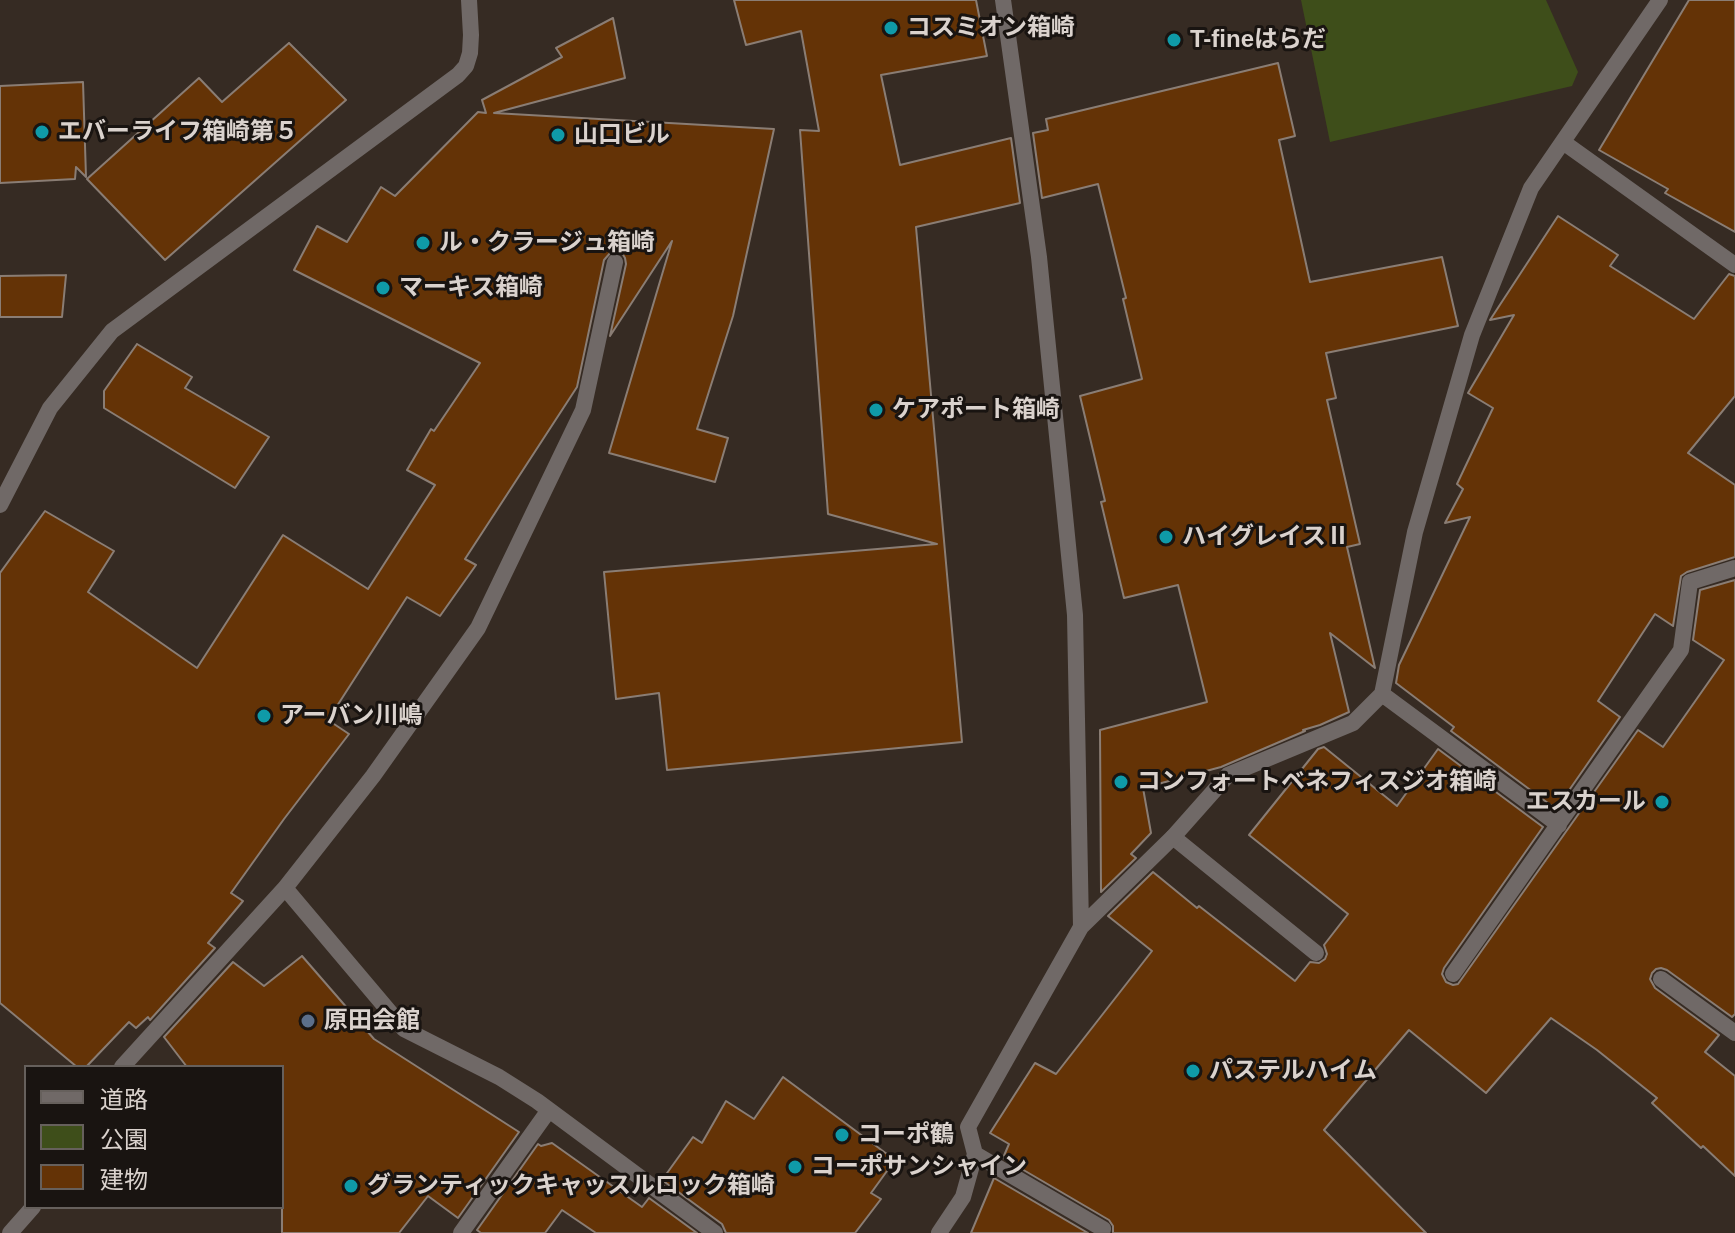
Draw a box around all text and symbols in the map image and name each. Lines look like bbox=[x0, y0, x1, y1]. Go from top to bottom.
place label: コスミオン箱崎 bbox=[907, 14, 1075, 42]
marker: コスミオン箱崎 bbox=[882, 19, 900, 37]
place label: T-fineはらだ bbox=[1190, 26, 1326, 54]
marker: T-fineはらだ bbox=[1165, 31, 1183, 49]
place label: エバーライフ箱崎第５ bbox=[58, 118, 298, 146]
place label: 山口ビル bbox=[574, 121, 670, 149]
marker: エバーライフ箱崎第５ bbox=[33, 123, 51, 141]
marker: 山口ビル bbox=[549, 126, 567, 144]
place label: ル・クラージュ箱崎 bbox=[439, 229, 655, 257]
marker: ル・クラージュ箱崎 bbox=[414, 234, 432, 252]
place label: マーキス箱崎 bbox=[399, 274, 543, 302]
marker: マーキス箱崎 bbox=[374, 279, 392, 297]
place label: ケアポート箱崎 bbox=[892, 396, 1060, 424]
marker: ケアポート箱崎 bbox=[867, 401, 885, 419]
place label: ハイグレイスⅡ bbox=[1182, 523, 1350, 551]
marker: ハイグレイスⅡ bbox=[1157, 528, 1175, 546]
place label: アーバン川嶋 bbox=[280, 702, 423, 730]
marker: アーバン川嶋 bbox=[255, 707, 273, 725]
place label: コンフォートベネフィスジオ箱崎 bbox=[1137, 768, 1497, 796]
marker: コンフォートベネフィスジオ箱崎 bbox=[1112, 773, 1130, 791]
place label: エスカール bbox=[1526, 788, 1646, 816]
marker: エスカール bbox=[1653, 793, 1671, 811]
place label: 原田会館 bbox=[324, 1007, 420, 1035]
marker: 原田会館 bbox=[299, 1012, 317, 1030]
place label: パステルハイム bbox=[1209, 1057, 1377, 1085]
marker: パステルハイム bbox=[1184, 1062, 1202, 1080]
legend bbox=[24, 1065, 284, 1209]
text: 道路 bbox=[100, 1086, 148, 1113]
place label: コーポ鶴 bbox=[858, 1121, 954, 1149]
text: 公園 bbox=[100, 1126, 148, 1153]
marker: コーポ鶴 bbox=[833, 1126, 851, 1144]
place label: コーポサンシャイン bbox=[811, 1153, 1027, 1181]
marker: コーポサンシャイン bbox=[786, 1158, 804, 1176]
text: 建物 bbox=[100, 1166, 148, 1193]
place label: グランティックキャッスルロック箱崎 bbox=[367, 1172, 775, 1200]
marker: グランティックキャッスルロック箱崎 bbox=[342, 1177, 360, 1195]

